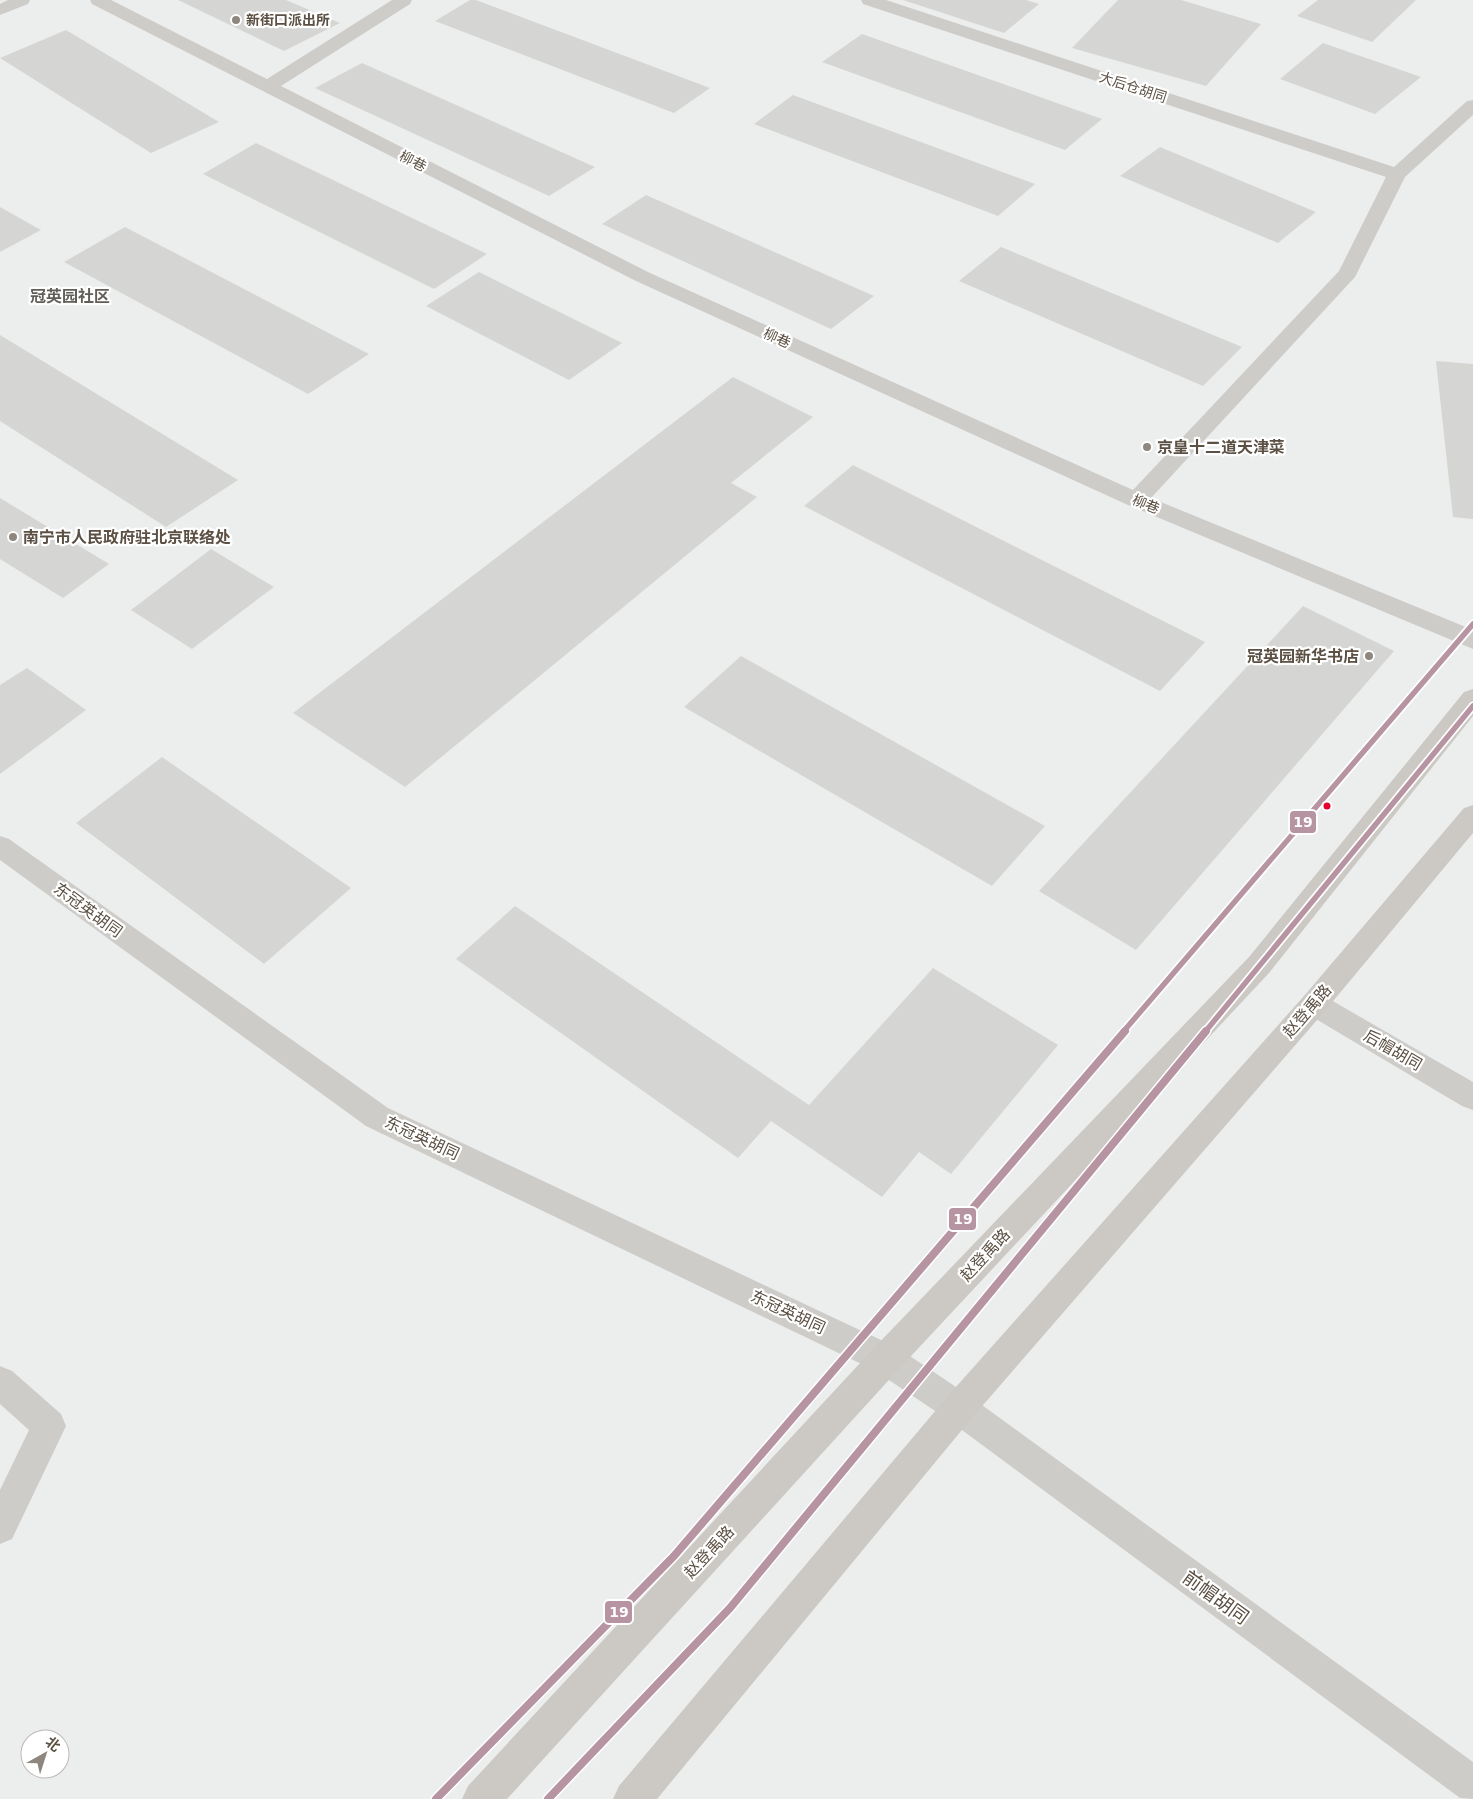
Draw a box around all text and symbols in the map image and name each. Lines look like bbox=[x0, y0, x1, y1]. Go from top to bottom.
place label: 新街口派出所 bbox=[246, 12, 330, 28]
marker: 新街口派出所 bbox=[230, 14, 242, 26]
street label: 大后仓胡同 bbox=[1097, 69, 1169, 105]
street label: 柳巷 bbox=[397, 148, 429, 174]
district label: 冠英园社区 bbox=[30, 287, 110, 306]
street label: 柳巷 bbox=[761, 325, 793, 351]
place label: 京皇十二道天津菜 bbox=[1157, 438, 1285, 457]
marker: 京皇十二道天津菜 bbox=[1141, 441, 1153, 453]
street label: 柳巷 bbox=[1130, 491, 1162, 517]
place label: 南宁市人民政府驻北京联络处 bbox=[23, 528, 231, 547]
marker: 南宁市人民政府驻北京联络处 bbox=[7, 531, 19, 543]
place label: 冠英园新华书店 bbox=[1247, 647, 1359, 666]
marker: 冠英园新华书店 bbox=[1363, 650, 1375, 662]
unlabelled marker bbox=[1322, 801, 1332, 811]
line badge: 19 bbox=[1289, 810, 1317, 834]
text: 19 bbox=[1293, 814, 1313, 830]
street label: 东冠英胡同 bbox=[50, 879, 126, 941]
street label: 赵登禹路 bbox=[1279, 981, 1335, 1041]
street label: 后帽胡同 bbox=[1361, 1026, 1425, 1074]
street label: 东冠英胡同 bbox=[382, 1112, 462, 1164]
line badge: 19 bbox=[948, 1207, 977, 1231]
text: 19 bbox=[953, 1211, 973, 1227]
street label: 赵登禹路 bbox=[956, 1225, 1014, 1285]
street label: 东冠英胡同 bbox=[748, 1286, 828, 1338]
street label: 赵登禹路 bbox=[680, 1522, 738, 1582]
street label: 前帽胡同 bbox=[1179, 1566, 1253, 1628]
line badge: 19 bbox=[604, 1600, 633, 1624]
text: 19 bbox=[609, 1604, 629, 1620]
north arrow bbox=[20, 1729, 70, 1779]
text: 北 bbox=[43, 1733, 64, 1755]

